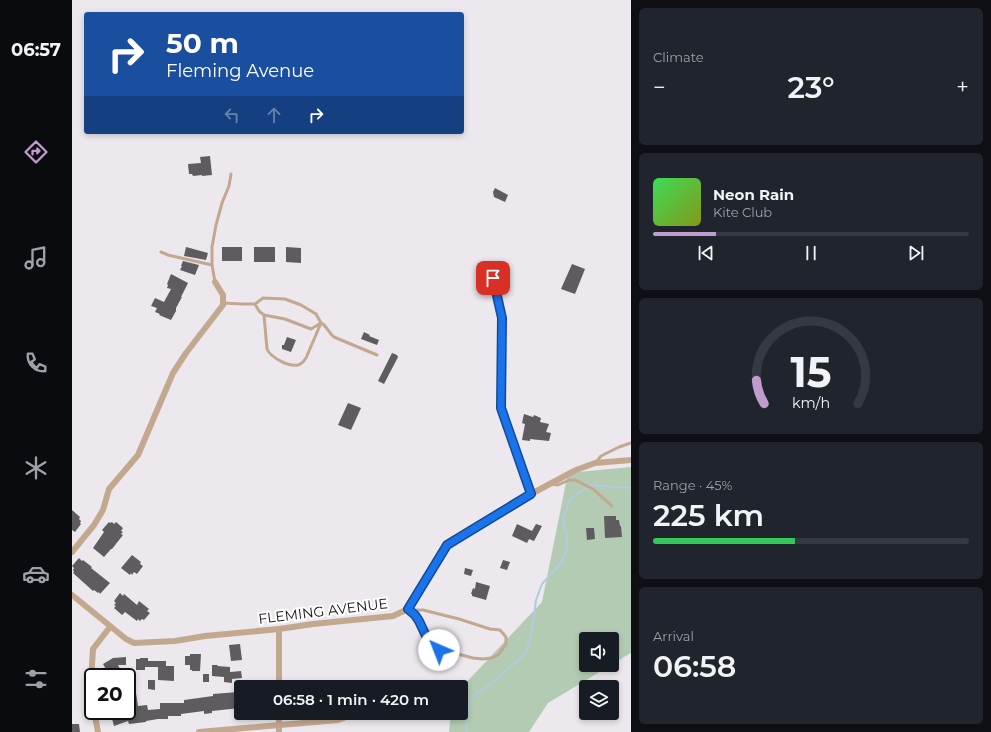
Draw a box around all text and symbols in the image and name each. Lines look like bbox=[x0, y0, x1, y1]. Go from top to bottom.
text: 50 m bbox=[166, 26, 239, 60]
icon: right bbox=[100, 28, 152, 80]
text: 06:57 bbox=[11, 39, 61, 61]
text: Climate bbox=[653, 49, 704, 65]
text: Fleming Avenue bbox=[166, 60, 314, 82]
text: 23° bbox=[787, 69, 835, 106]
text: − bbox=[653, 74, 666, 101]
text: + bbox=[956, 74, 969, 101]
icon: left bbox=[221, 104, 243, 126]
icon: ahead bbox=[263, 104, 285, 126]
icon: right bbox=[305, 104, 327, 126]
icon: directions bbox=[22, 138, 50, 166]
text: Neon Rain bbox=[713, 185, 794, 204]
text: Kite Club bbox=[713, 204, 772, 220]
icon: previous bbox=[695, 242, 717, 264]
icon: pause bbox=[800, 242, 822, 264]
icon: next bbox=[905, 242, 927, 264]
icon: music bbox=[22, 244, 50, 272]
pin bbox=[476, 261, 510, 295]
icon: arrive bbox=[482, 267, 504, 289]
text: 15 bbox=[790, 347, 832, 397]
icon: phone bbox=[22, 349, 50, 377]
text: km/h bbox=[792, 394, 830, 412]
icon: climate bbox=[22, 454, 50, 482]
text: Range · 45% bbox=[653, 477, 732, 493]
text: 225 km bbox=[653, 497, 764, 534]
icon: car bbox=[22, 560, 50, 588]
street label: FLEMING AVENUE bbox=[257, 594, 389, 628]
text: Arrival bbox=[653, 628, 694, 644]
position arrow bbox=[418, 629, 460, 671]
map controls bbox=[579, 632, 619, 720]
button: sound bbox=[579, 632, 619, 672]
text: 06:58 bbox=[653, 648, 736, 685]
icon: filters bbox=[22, 665, 50, 693]
speed limit sign: 20 bbox=[84, 668, 136, 720]
button: layers bbox=[579, 680, 619, 720]
text: 06:58 · 1 min · 420 m bbox=[273, 690, 429, 709]

